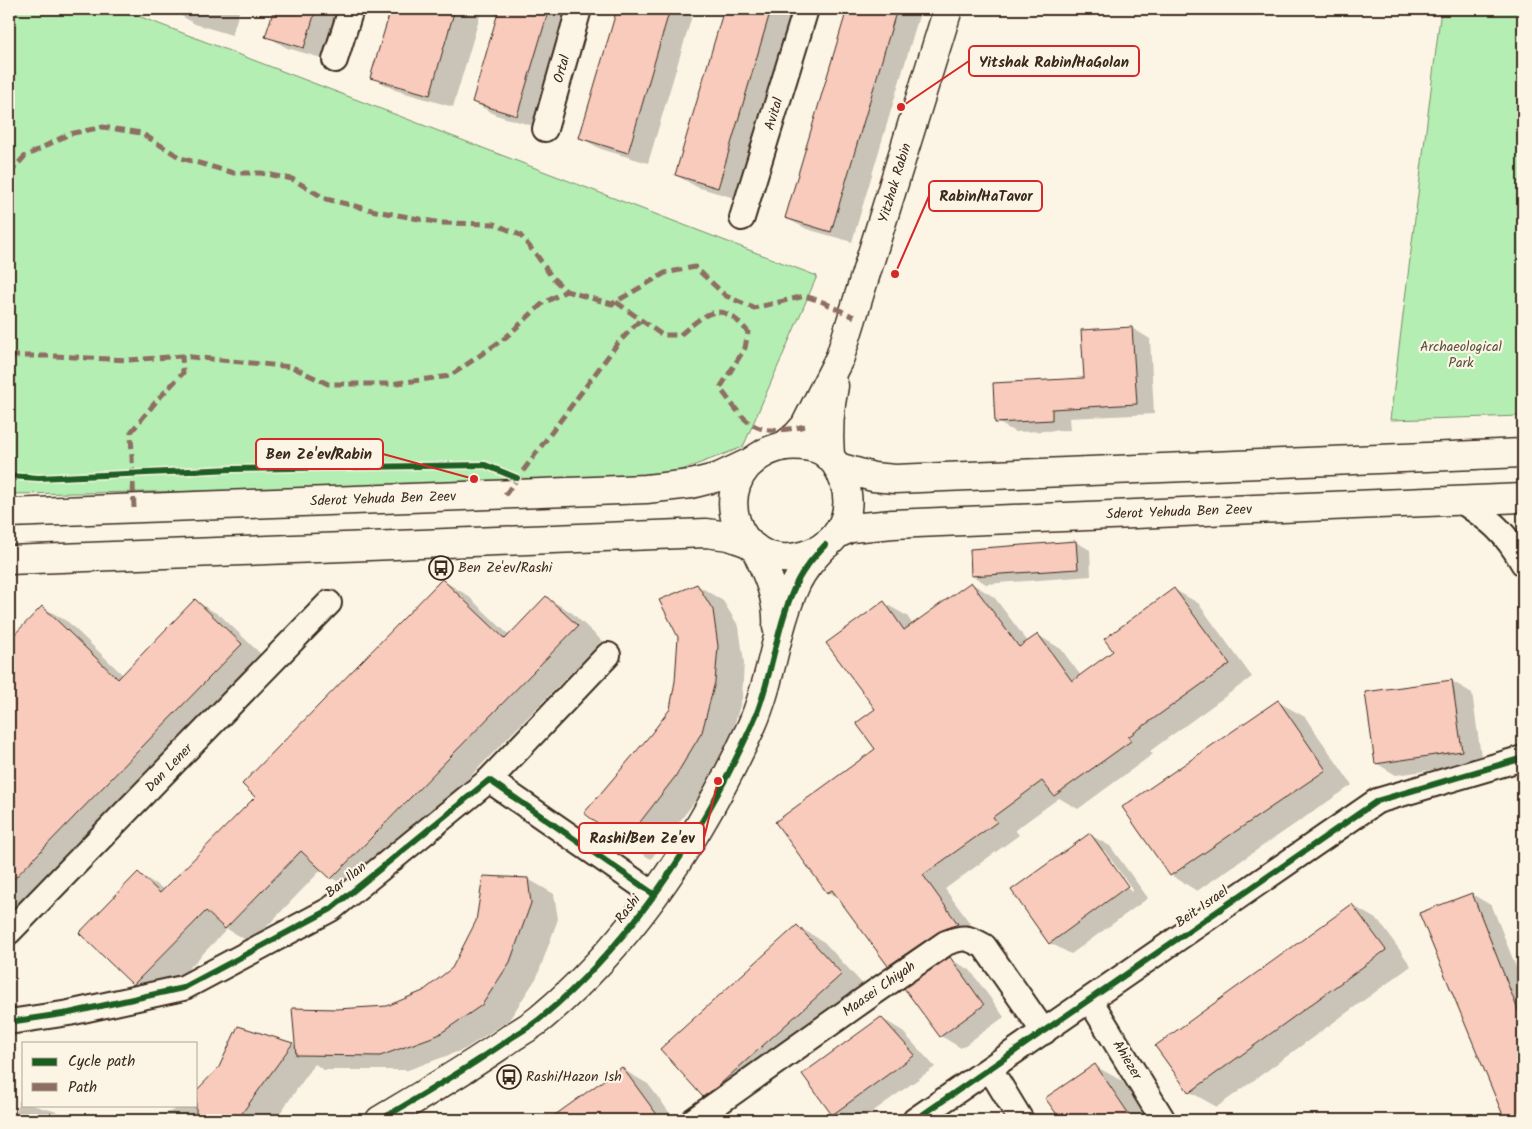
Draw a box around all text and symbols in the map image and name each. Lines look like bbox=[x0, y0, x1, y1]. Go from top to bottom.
callout: Yitshak Rabin/HaGolan bbox=[969, 46, 1139, 76]
text: Yitshak Rabin/HaGolan bbox=[979, 51, 1129, 75]
street label: Ortal bbox=[547, 52, 577, 86]
street label: Avital bbox=[759, 94, 790, 133]
street label: Yitzhak Rabin bbox=[872, 141, 918, 225]
callout: Rabin/HaTavor bbox=[929, 181, 1042, 211]
text: Rabin/HaTavor bbox=[939, 185, 1033, 209]
park label: Archaeological Park bbox=[1420, 336, 1503, 374]
callout: Ben Ze'ev/Rabin bbox=[256, 439, 383, 469]
text: Ben Ze'ev/Rabin bbox=[266, 443, 372, 467]
street label: Sderot Yehuda Ben Zeev bbox=[310, 485, 456, 513]
street label: Sderot Yehuda Ben Zeev bbox=[1106, 498, 1252, 526]
bus stop icon: Ben Ze'ev/Rashi bbox=[428, 555, 454, 581]
place label: Ben Ze'ev/Rashi bbox=[458, 557, 553, 579]
street label: Dan Lener bbox=[140, 737, 199, 798]
callout: Rashi/Ben Ze'ev bbox=[579, 823, 704, 853]
text: Rashi/Ben Ze'ev bbox=[590, 827, 695, 851]
street label: Bar Ilan bbox=[321, 856, 371, 904]
street label: Beit Israel bbox=[1171, 880, 1234, 933]
street label: Rashi bbox=[610, 889, 647, 928]
street label: Maasei Chiyah bbox=[838, 956, 920, 1022]
street label: Ahiezer bbox=[1107, 1036, 1148, 1085]
legend bbox=[22, 1042, 198, 1106]
text: Cycle path bbox=[68, 1050, 135, 1074]
bus stop icon: Rashi/Hazon Ish bbox=[496, 1064, 522, 1090]
place label: Rashi/Hazon Ish bbox=[526, 1066, 622, 1088]
text: Path bbox=[68, 1076, 97, 1100]

